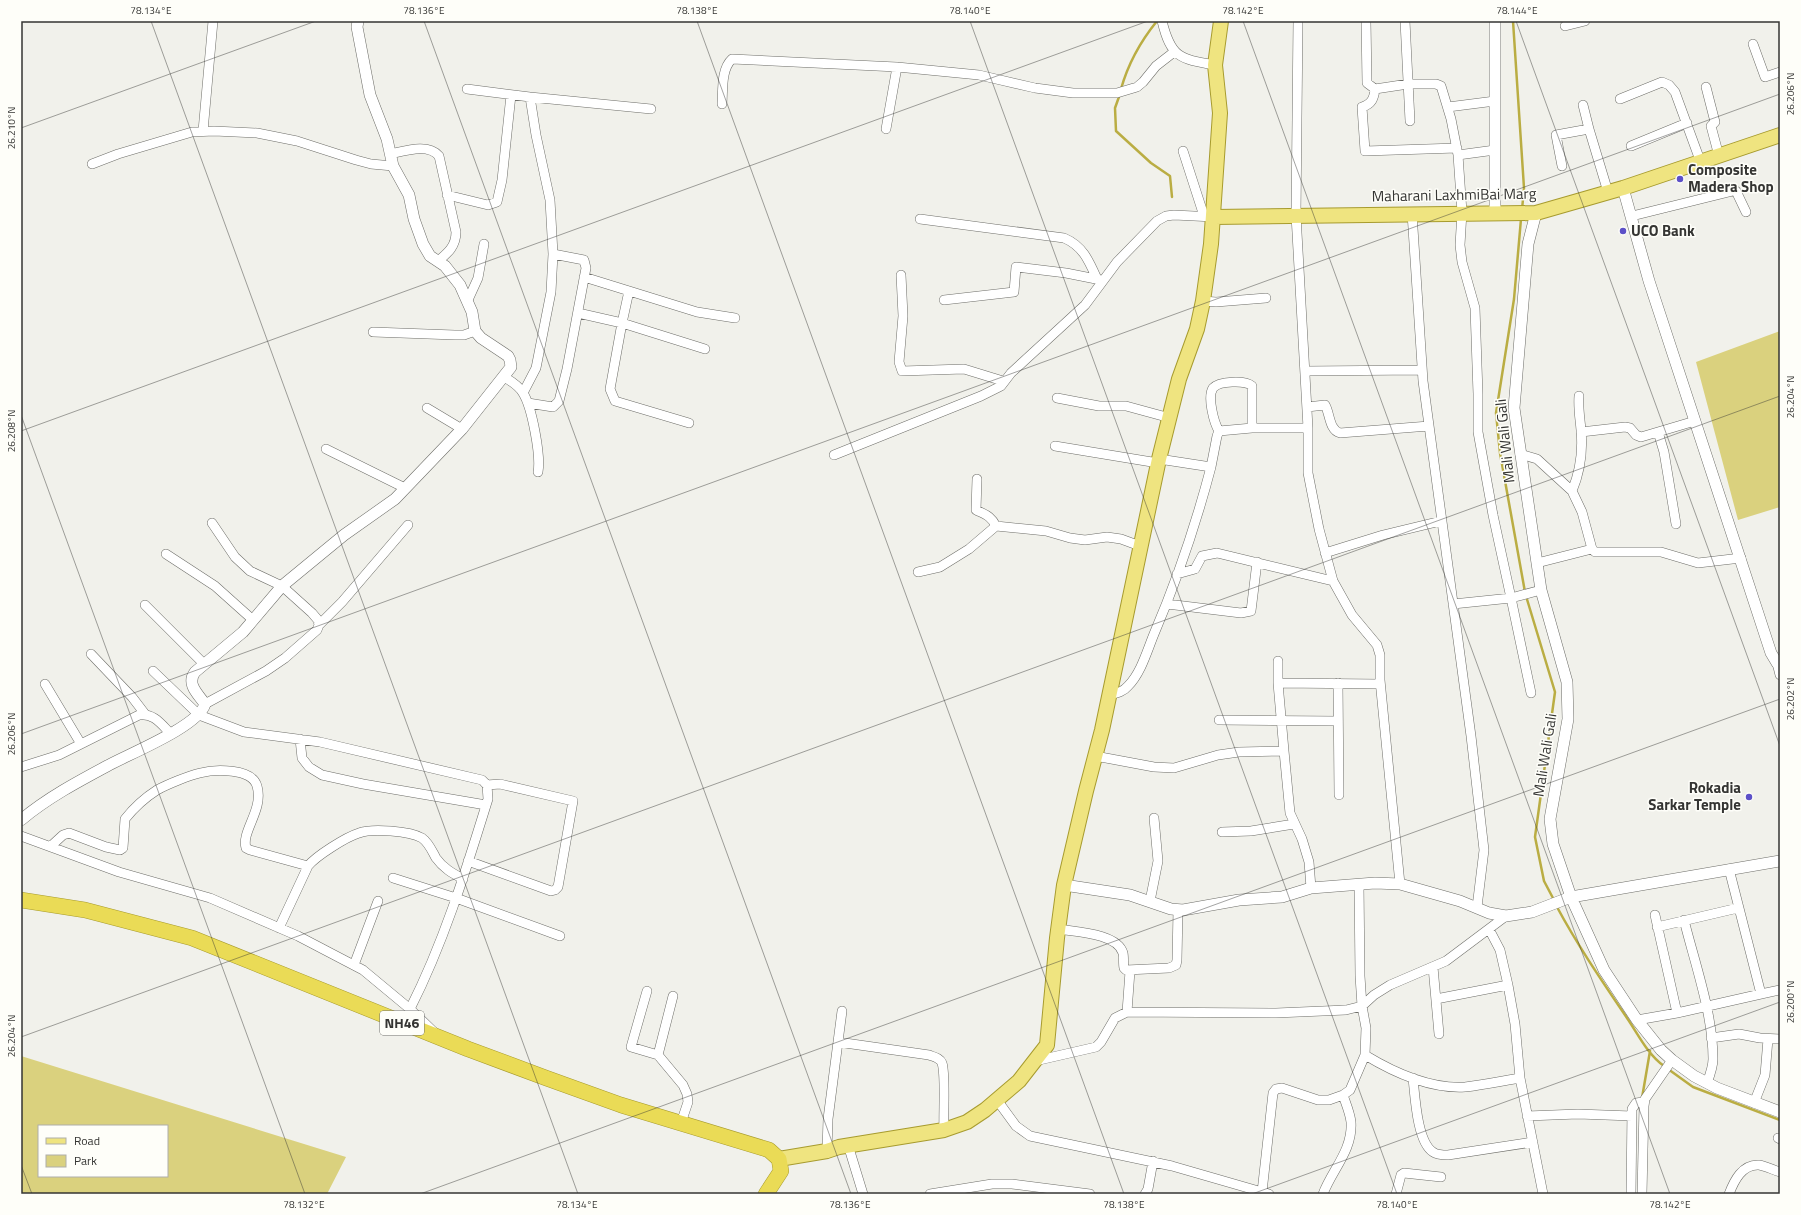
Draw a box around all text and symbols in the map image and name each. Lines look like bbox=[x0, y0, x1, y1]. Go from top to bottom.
text: 78.134°E bbox=[130, 3, 172, 18]
text: 78.136°E bbox=[403, 3, 445, 18]
text: 78.138°E bbox=[676, 3, 718, 18]
text: 78.140°E bbox=[949, 3, 991, 18]
text: 78.142°E bbox=[1222, 3, 1264, 18]
text: 78.144°E bbox=[1496, 3, 1538, 18]
text: 26.206°N bbox=[1783, 73, 1798, 115]
text: 26.210°N bbox=[4, 107, 19, 149]
place label: Composite Madera Shop bbox=[1688, 158, 1774, 198]
marker: Composite Madera Shop bbox=[1675, 174, 1685, 184]
street label: Maharani LaxhmiBai Marg bbox=[1371, 182, 1537, 207]
place label: UCO Bank bbox=[1631, 219, 1695, 242]
marker: UCO Bank bbox=[1618, 226, 1628, 236]
text: 26.204°N bbox=[1783, 376, 1798, 418]
street label: Mali Wali Gali bbox=[1489, 398, 1520, 484]
text: 26.208°N bbox=[4, 410, 19, 452]
text: 26.202°N bbox=[1783, 678, 1798, 720]
street label: Mali Wali Gali bbox=[1527, 711, 1562, 798]
text: 26.206°N bbox=[4, 713, 19, 755]
place label: Rokadia Sarkar Temple bbox=[1648, 776, 1741, 816]
marker: Rokadia Sarkar Temple bbox=[1744, 792, 1754, 802]
text: 26.200°N bbox=[1783, 981, 1798, 1023]
road number: NH46 bbox=[380, 1011, 424, 1035]
text: 26.204°N bbox=[4, 1015, 19, 1057]
legend bbox=[38, 1125, 168, 1177]
text: Road bbox=[74, 1131, 100, 1150]
text: Park bbox=[74, 1151, 97, 1170]
text: 78.132°E bbox=[283, 1197, 325, 1212]
text: 78.134°E bbox=[556, 1197, 598, 1212]
text: 78.136°E bbox=[829, 1197, 871, 1212]
text: 78.138°E bbox=[1103, 1197, 1145, 1212]
text: 78.140°E bbox=[1376, 1197, 1418, 1212]
text: 78.142°E bbox=[1649, 1197, 1691, 1212]

